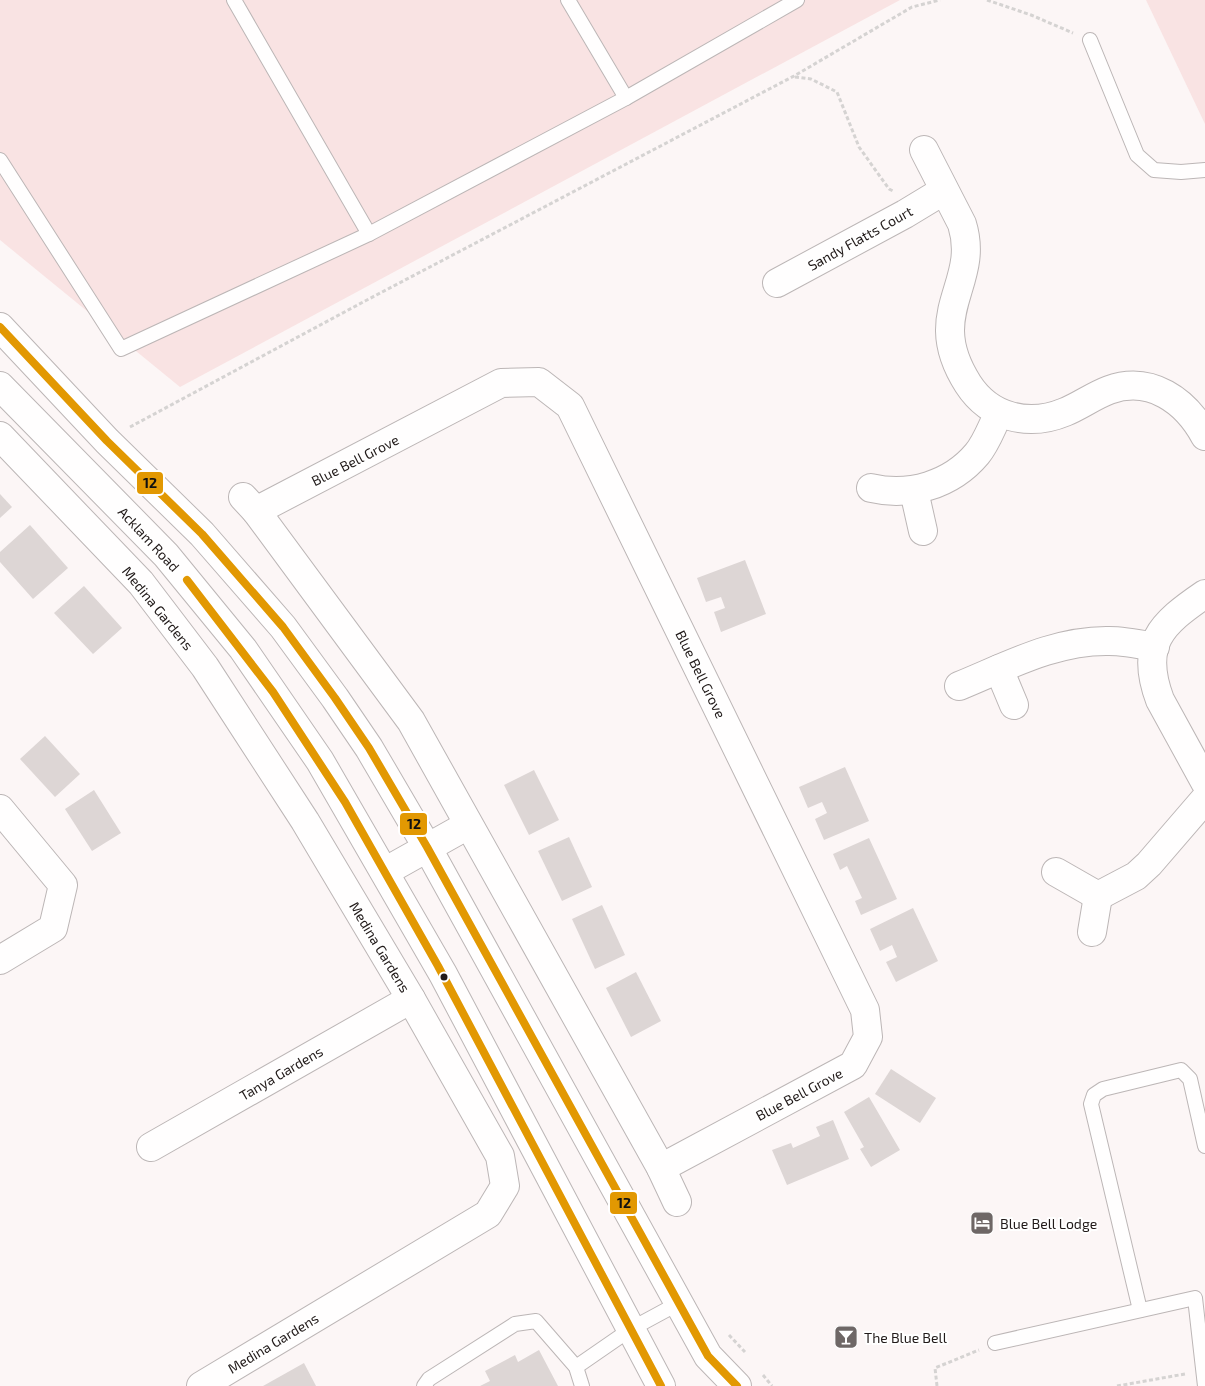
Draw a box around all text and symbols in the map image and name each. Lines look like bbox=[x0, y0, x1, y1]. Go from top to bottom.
street label: Sandy Flatts Court bbox=[805, 202, 915, 274]
street label: Blue Bell Grove bbox=[309, 431, 401, 489]
line badge: 12 bbox=[136, 471, 164, 495]
text: 12 bbox=[143, 474, 157, 491]
street label: Acklam Road bbox=[115, 503, 183, 575]
street label: Medina Gardens bbox=[119, 563, 197, 653]
street label: Blue Bell Grove bbox=[672, 627, 730, 721]
line badge: 12 bbox=[399, 812, 428, 836]
text: 12 bbox=[407, 815, 421, 832]
street label: Medina Gardens bbox=[346, 898, 414, 996]
unlabelled marker bbox=[439, 972, 449, 982]
street label: Tanya Gardens bbox=[236, 1042, 326, 1104]
street label: Blue Bell Grove bbox=[753, 1064, 845, 1124]
line badge: 12 bbox=[609, 1191, 638, 1215]
text: 12 bbox=[617, 1194, 631, 1211]
hotel icon: Blue Bell Lodge bbox=[969, 1210, 995, 1236]
place label: Blue Bell Lodge bbox=[1000, 1215, 1097, 1232]
street label: Medina Gardens bbox=[224, 1309, 322, 1377]
bar icon: The Blue Bell bbox=[833, 1324, 859, 1350]
place label: The Blue Bell bbox=[864, 1329, 948, 1346]

